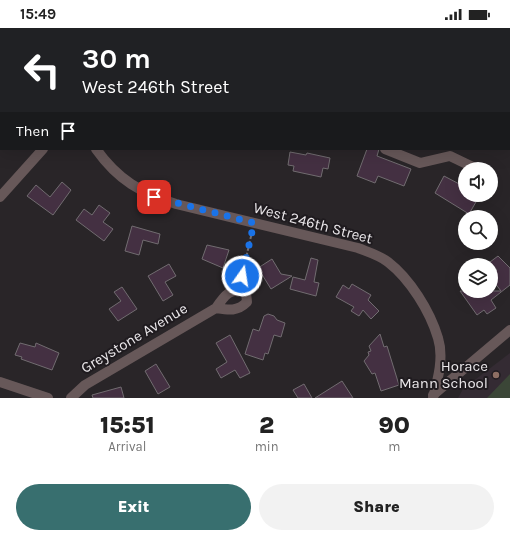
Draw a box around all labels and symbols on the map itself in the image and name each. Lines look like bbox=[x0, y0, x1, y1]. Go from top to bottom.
pin bbox=[137, 180, 171, 214]
street label: West 246th Street bbox=[251, 198, 375, 248]
position arrow bbox=[221, 255, 263, 297]
street label: Greystone Avenue bbox=[77, 299, 191, 377]
place label: Horace Mann School bbox=[399, 357, 488, 392]
marker: Horace Mann School bbox=[491, 370, 501, 380]

